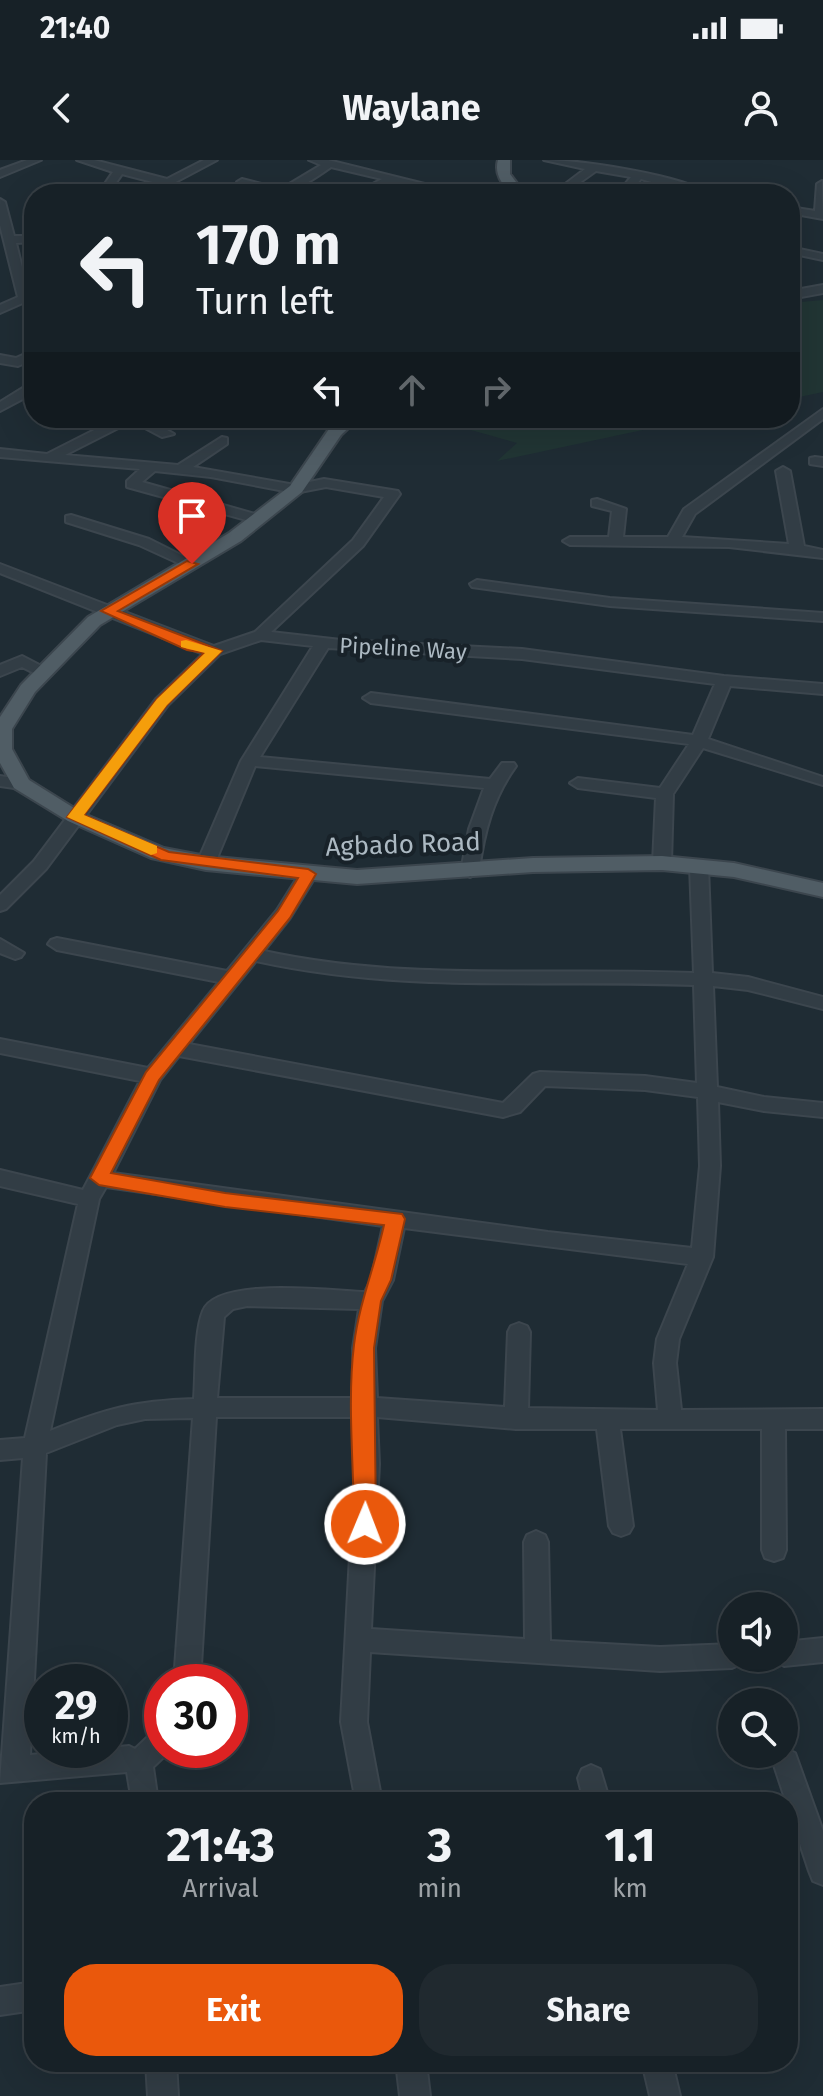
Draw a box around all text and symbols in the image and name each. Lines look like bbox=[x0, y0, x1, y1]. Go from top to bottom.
text: 21:40 bbox=[40, 10, 110, 46]
icon: back bbox=[40, 86, 84, 130]
text: Waylane bbox=[342, 86, 481, 130]
icon: person bbox=[739, 86, 783, 130]
text: 170 m bbox=[196, 212, 341, 279]
icon: left bbox=[64, 216, 168, 320]
text: Turn left bbox=[196, 280, 334, 324]
icon: left bbox=[306, 368, 350, 412]
icon: ahead bbox=[390, 368, 434, 412]
icon: right bbox=[474, 368, 518, 412]
pin bbox=[158, 482, 226, 564]
icon: arrive bbox=[170, 494, 214, 538]
street label: Pipeline Way bbox=[339, 632, 467, 665]
street label: Agbado Road bbox=[325, 826, 481, 863]
position arrow bbox=[323, 1482, 407, 1566]
map controls bbox=[718, 1592, 798, 1768]
button: sound bbox=[718, 1592, 798, 1672]
speed limit sign: 30 bbox=[144, 1664, 248, 1768]
text: 29 bbox=[55, 1682, 97, 1730]
button: search bbox=[718, 1688, 798, 1768]
text: km/h bbox=[51, 1724, 101, 1748]
text: 21:43 bbox=[166, 1816, 275, 1874]
text: 3 bbox=[427, 1816, 452, 1874]
text: 1.1 bbox=[604, 1816, 656, 1874]
text: Arrival bbox=[183, 1873, 259, 1904]
text: min bbox=[417, 1873, 462, 1904]
text: km bbox=[612, 1873, 648, 1904]
button: Exit bbox=[64, 1964, 403, 2056]
button: Share bbox=[419, 1964, 758, 2056]

